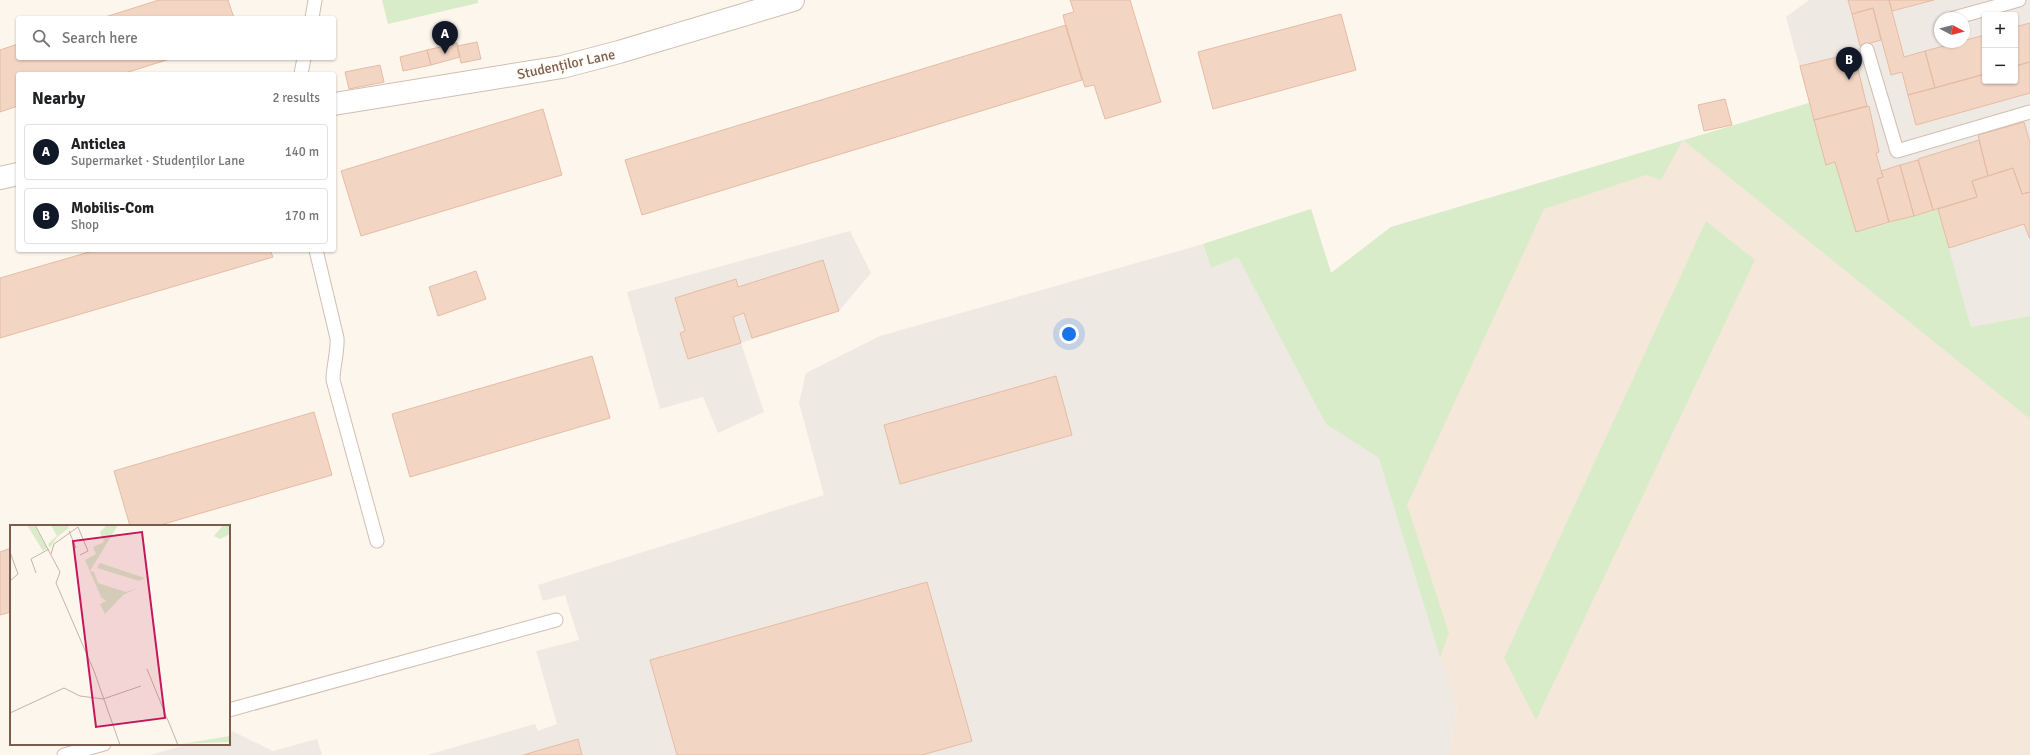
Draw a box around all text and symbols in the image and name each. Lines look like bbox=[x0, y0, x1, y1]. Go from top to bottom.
north arrow bbox=[1934, 12, 1970, 48]
map controls bbox=[1982, 12, 2018, 84]
button: + bbox=[1982, 12, 2018, 48]
search box bbox=[16, 16, 336, 60]
pin: A bbox=[432, 21, 458, 54]
icon: search bbox=[30, 27, 52, 49]
text: Search here bbox=[62, 29, 138, 47]
street label: Studenților Lane bbox=[516, 46, 617, 83]
pin: B bbox=[1836, 47, 1862, 80]
button: − bbox=[1982, 48, 2018, 84]
text: Nearby bbox=[32, 88, 85, 109]
text: 2 results bbox=[272, 90, 320, 106]
text: Anticlea bbox=[71, 135, 126, 153]
text: A bbox=[42, 144, 50, 160]
text: 140 m bbox=[285, 144, 319, 160]
text: Supermarket · Studenților Lane bbox=[71, 153, 245, 169]
text: Mobilis-Com bbox=[71, 199, 154, 217]
text: B bbox=[42, 208, 50, 224]
text: 170 m bbox=[285, 208, 319, 224]
text: Shop bbox=[71, 217, 99, 233]
your location bbox=[1059, 324, 1079, 344]
inset map bbox=[10, 525, 230, 745]

